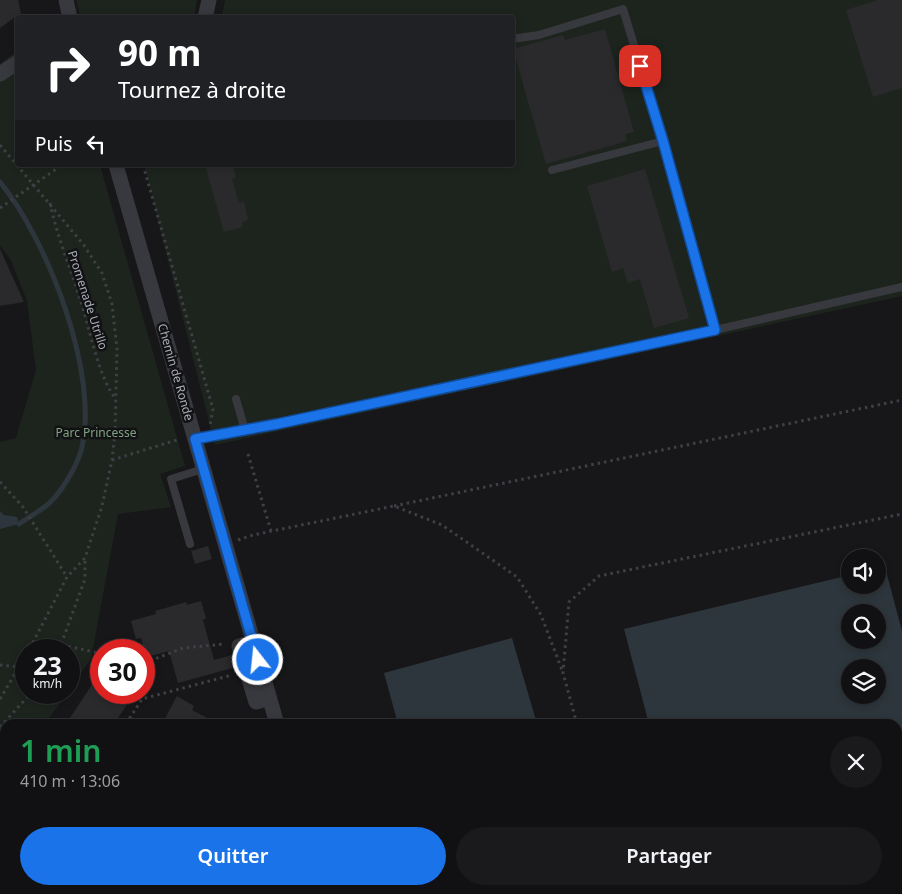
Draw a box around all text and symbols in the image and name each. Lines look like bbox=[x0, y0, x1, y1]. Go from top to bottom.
text: 90 m bbox=[118, 29, 201, 76]
icon: right bbox=[35, 35, 100, 100]
pin bbox=[619, 45, 661, 87]
icon: arrive bbox=[626, 52, 654, 80]
text: Tournez à droite bbox=[118, 74, 286, 104]
icon: left bbox=[82, 130, 110, 158]
text: Puis bbox=[35, 131, 72, 157]
street label: Promenade Utrillo bbox=[64, 248, 112, 352]
street label: Chemin de Ronde bbox=[154, 322, 198, 423]
park label: Parc Princesse bbox=[55, 424, 137, 441]
map controls bbox=[841, 549, 886, 704]
button: sound bbox=[841, 549, 886, 594]
button: search bbox=[841, 604, 886, 649]
position arrow bbox=[231, 633, 283, 685]
speed limit sign: 30 bbox=[90, 639, 155, 704]
text: 23 bbox=[33, 648, 62, 682]
button: layers bbox=[841, 659, 886, 704]
text: km/h bbox=[33, 675, 62, 692]
text: 1 min bbox=[20, 730, 101, 771]
button: close bbox=[830, 736, 882, 788]
text: 410 m · 13:06 bbox=[20, 770, 120, 792]
button: Quitter bbox=[20, 827, 446, 885]
button: Partager bbox=[456, 827, 882, 885]

